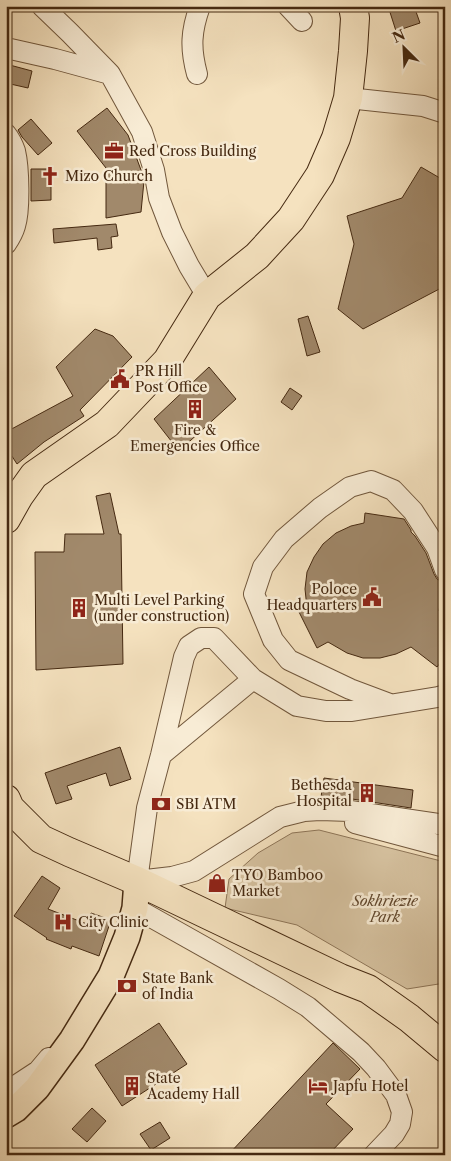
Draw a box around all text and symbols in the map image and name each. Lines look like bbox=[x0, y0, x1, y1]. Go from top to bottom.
north arrow bbox=[378, 22, 428, 72]
text: N bbox=[389, 25, 408, 47]
office icon: Red Cross Building bbox=[103, 140, 125, 162]
place label: Red Cross Building bbox=[129, 142, 257, 160]
church icon: Mizo Church bbox=[39, 165, 61, 187]
place label: Mizo Church bbox=[65, 167, 153, 185]
place label: PR Hill Post Office bbox=[135, 362, 208, 396]
public building icon: PR Hill Post Office bbox=[109, 368, 131, 390]
building icon: Fire & Emergencies Office bbox=[184, 398, 206, 420]
place label: Fire & Emergencies Office bbox=[130, 421, 260, 455]
place label: Poloce Headquarters bbox=[266, 580, 357, 614]
public building icon: Poloce Headquarters bbox=[361, 586, 383, 608]
place label: Multi Level Parking (under construction) bbox=[94, 591, 229, 625]
building icon: Multi Level Parking (under construction) bbox=[68, 597, 90, 619]
place label: Bethesda Hospital bbox=[291, 776, 353, 810]
building icon: Bethesda Hospital bbox=[356, 782, 378, 804]
bank icon: SBI ATM bbox=[150, 793, 172, 815]
place label: SBI ATM bbox=[176, 795, 237, 813]
place label: TYO Bamboo Market bbox=[232, 866, 323, 900]
shop icon: TYO Bamboo Market bbox=[206, 872, 228, 894]
park label: Sokhriezie Park bbox=[351, 892, 419, 926]
hospital icon: City Clinic bbox=[52, 911, 74, 933]
place label: City Clinic bbox=[78, 913, 149, 931]
place label: State Bank of India bbox=[142, 969, 214, 1003]
bank icon: State Bank of India bbox=[116, 975, 138, 997]
place label: State Academy Hall bbox=[146, 1069, 240, 1103]
building icon: State Academy Hall bbox=[121, 1075, 143, 1097]
hotel icon: Japfu Hotel bbox=[307, 1075, 329, 1097]
place label: Japfu Hotel bbox=[331, 1077, 408, 1095]

